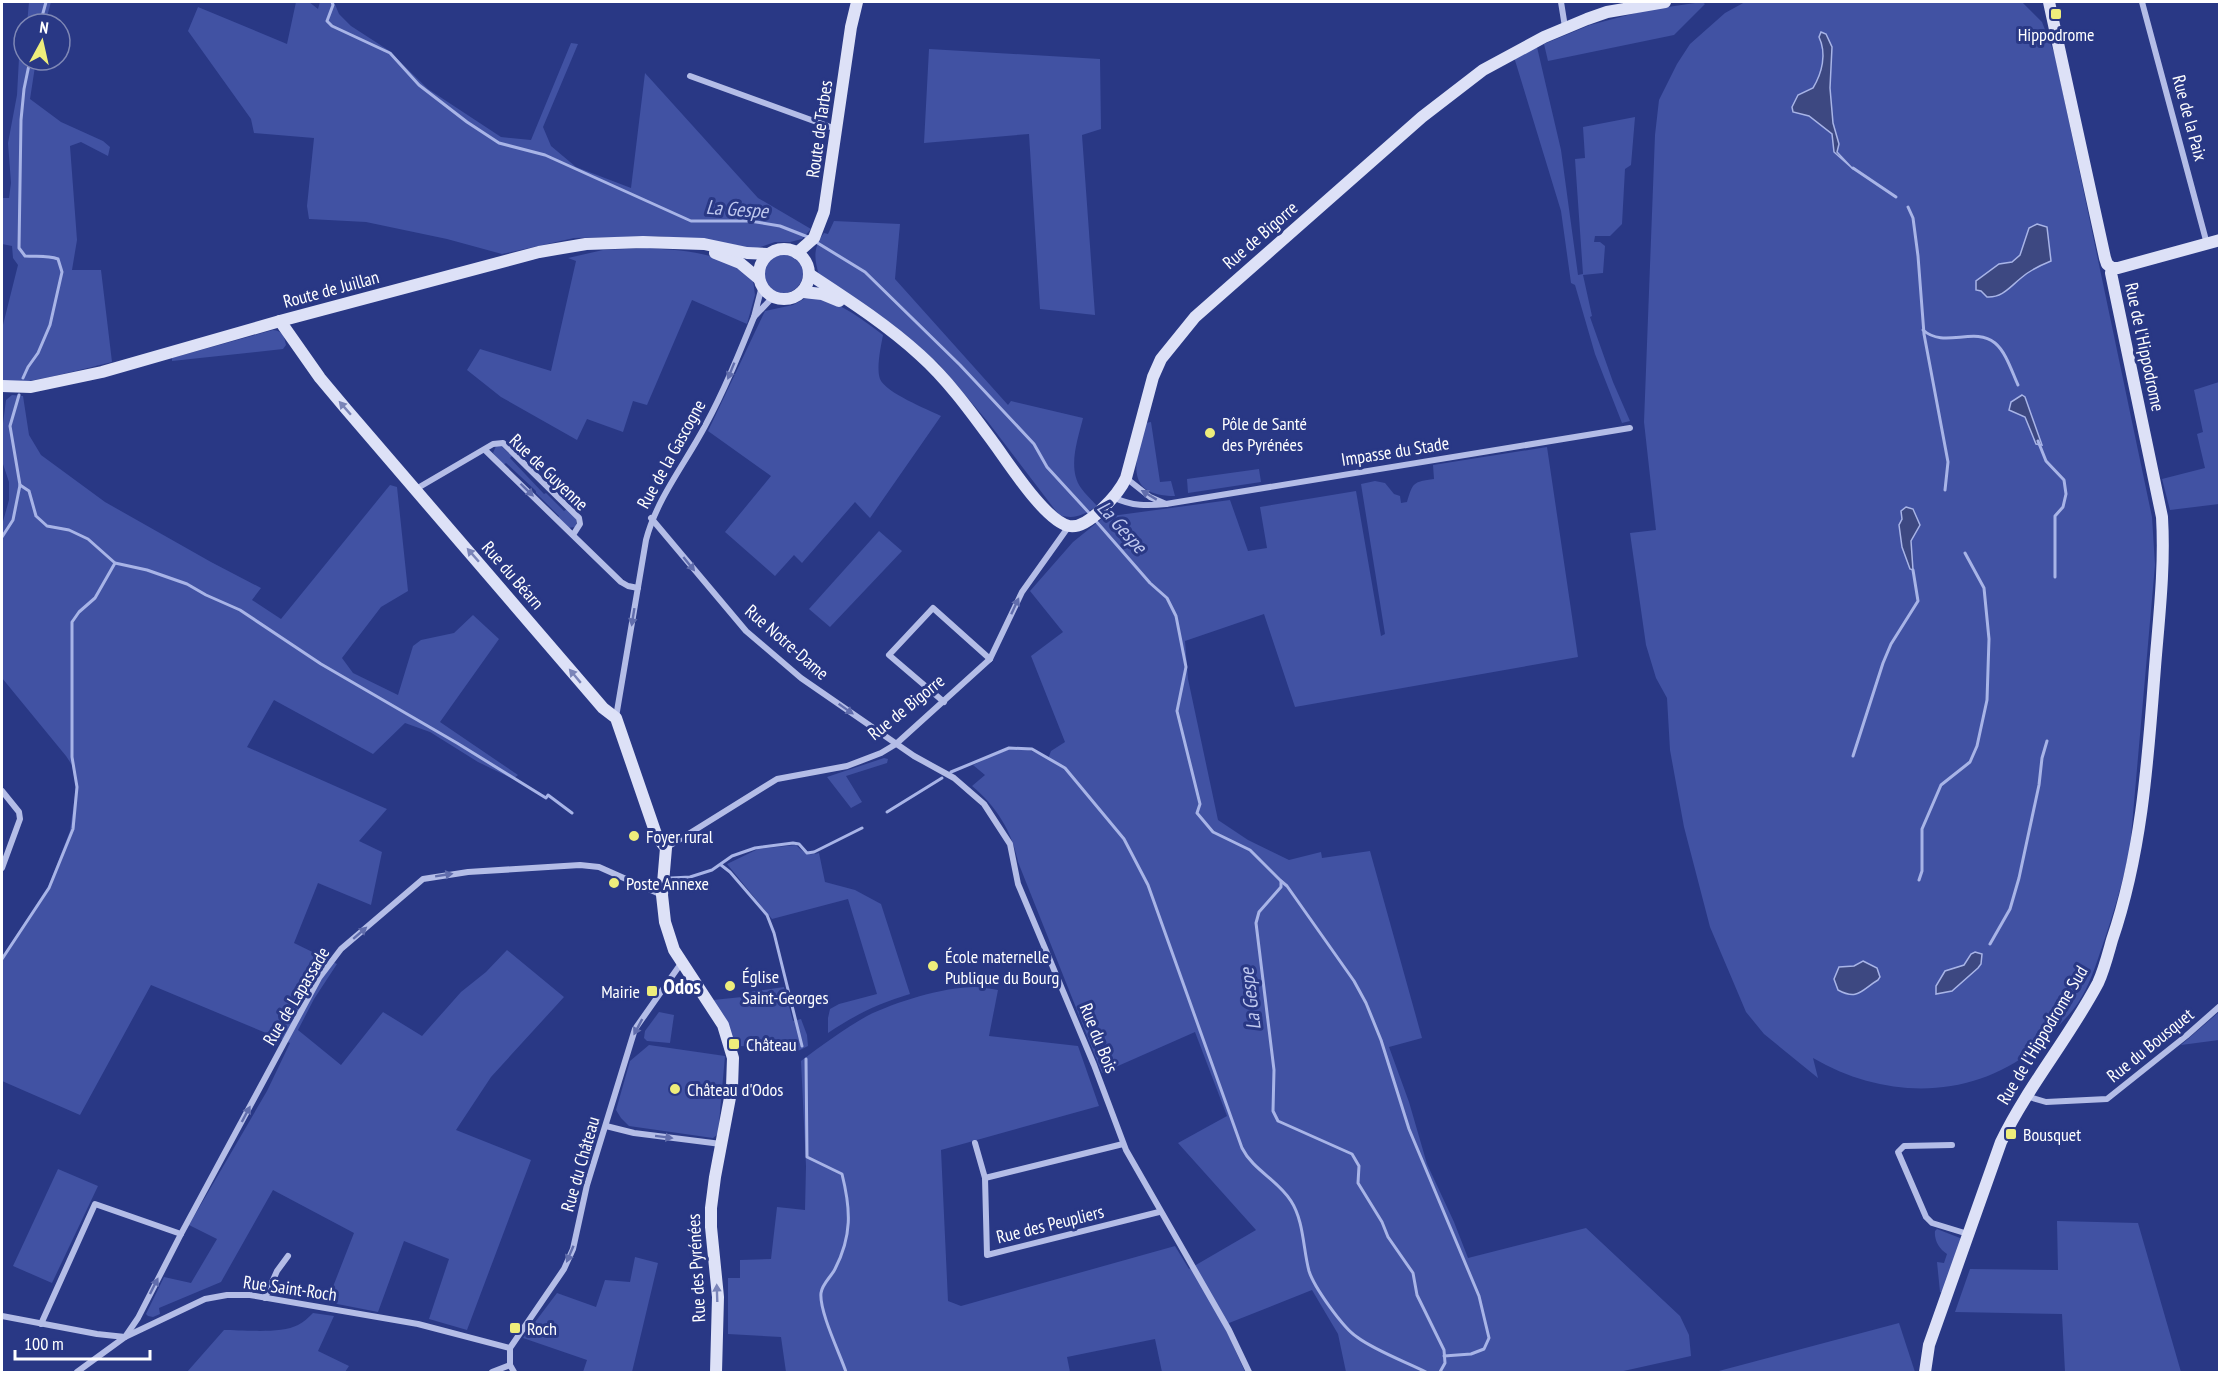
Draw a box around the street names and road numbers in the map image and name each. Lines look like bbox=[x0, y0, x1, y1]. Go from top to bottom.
street label: Rue de la Paix bbox=[2167, 72, 2213, 164]
street label: Route de Tarbes bbox=[801, 79, 837, 179]
street label: Rue de Bigorre bbox=[1218, 196, 1302, 274]
street label: Route de Juillan bbox=[281, 265, 381, 313]
street label: Rue de l'Hippodrome bbox=[2120, 281, 2170, 413]
street label: Rue de la Gascogne bbox=[632, 395, 710, 513]
street label: Rue de Guyenne bbox=[505, 429, 593, 515]
street label: Impasse du Stade bbox=[1339, 431, 1451, 471]
street label: Rue du Béarn bbox=[477, 536, 549, 614]
street label: Rue Notre-Dame bbox=[740, 599, 834, 685]
street label: Rue de Bigorre bbox=[863, 669, 949, 745]
street label: Rue de Lapassade bbox=[258, 943, 334, 1049]
street label: Rue de l'Hippodrome Sud bbox=[1991, 961, 2093, 1109]
street label: Rue du Bois bbox=[1075, 1000, 1123, 1076]
street label: Rue du Bousquet bbox=[2102, 1003, 2198, 1087]
street label: Rue du Château bbox=[555, 1114, 605, 1214]
street label: Rue des Peupliers bbox=[994, 1200, 1106, 1248]
street label: Rue des Pyrénées bbox=[682, 1213, 710, 1323]
street label: Rue Saint-Roch bbox=[242, 1270, 338, 1306]

